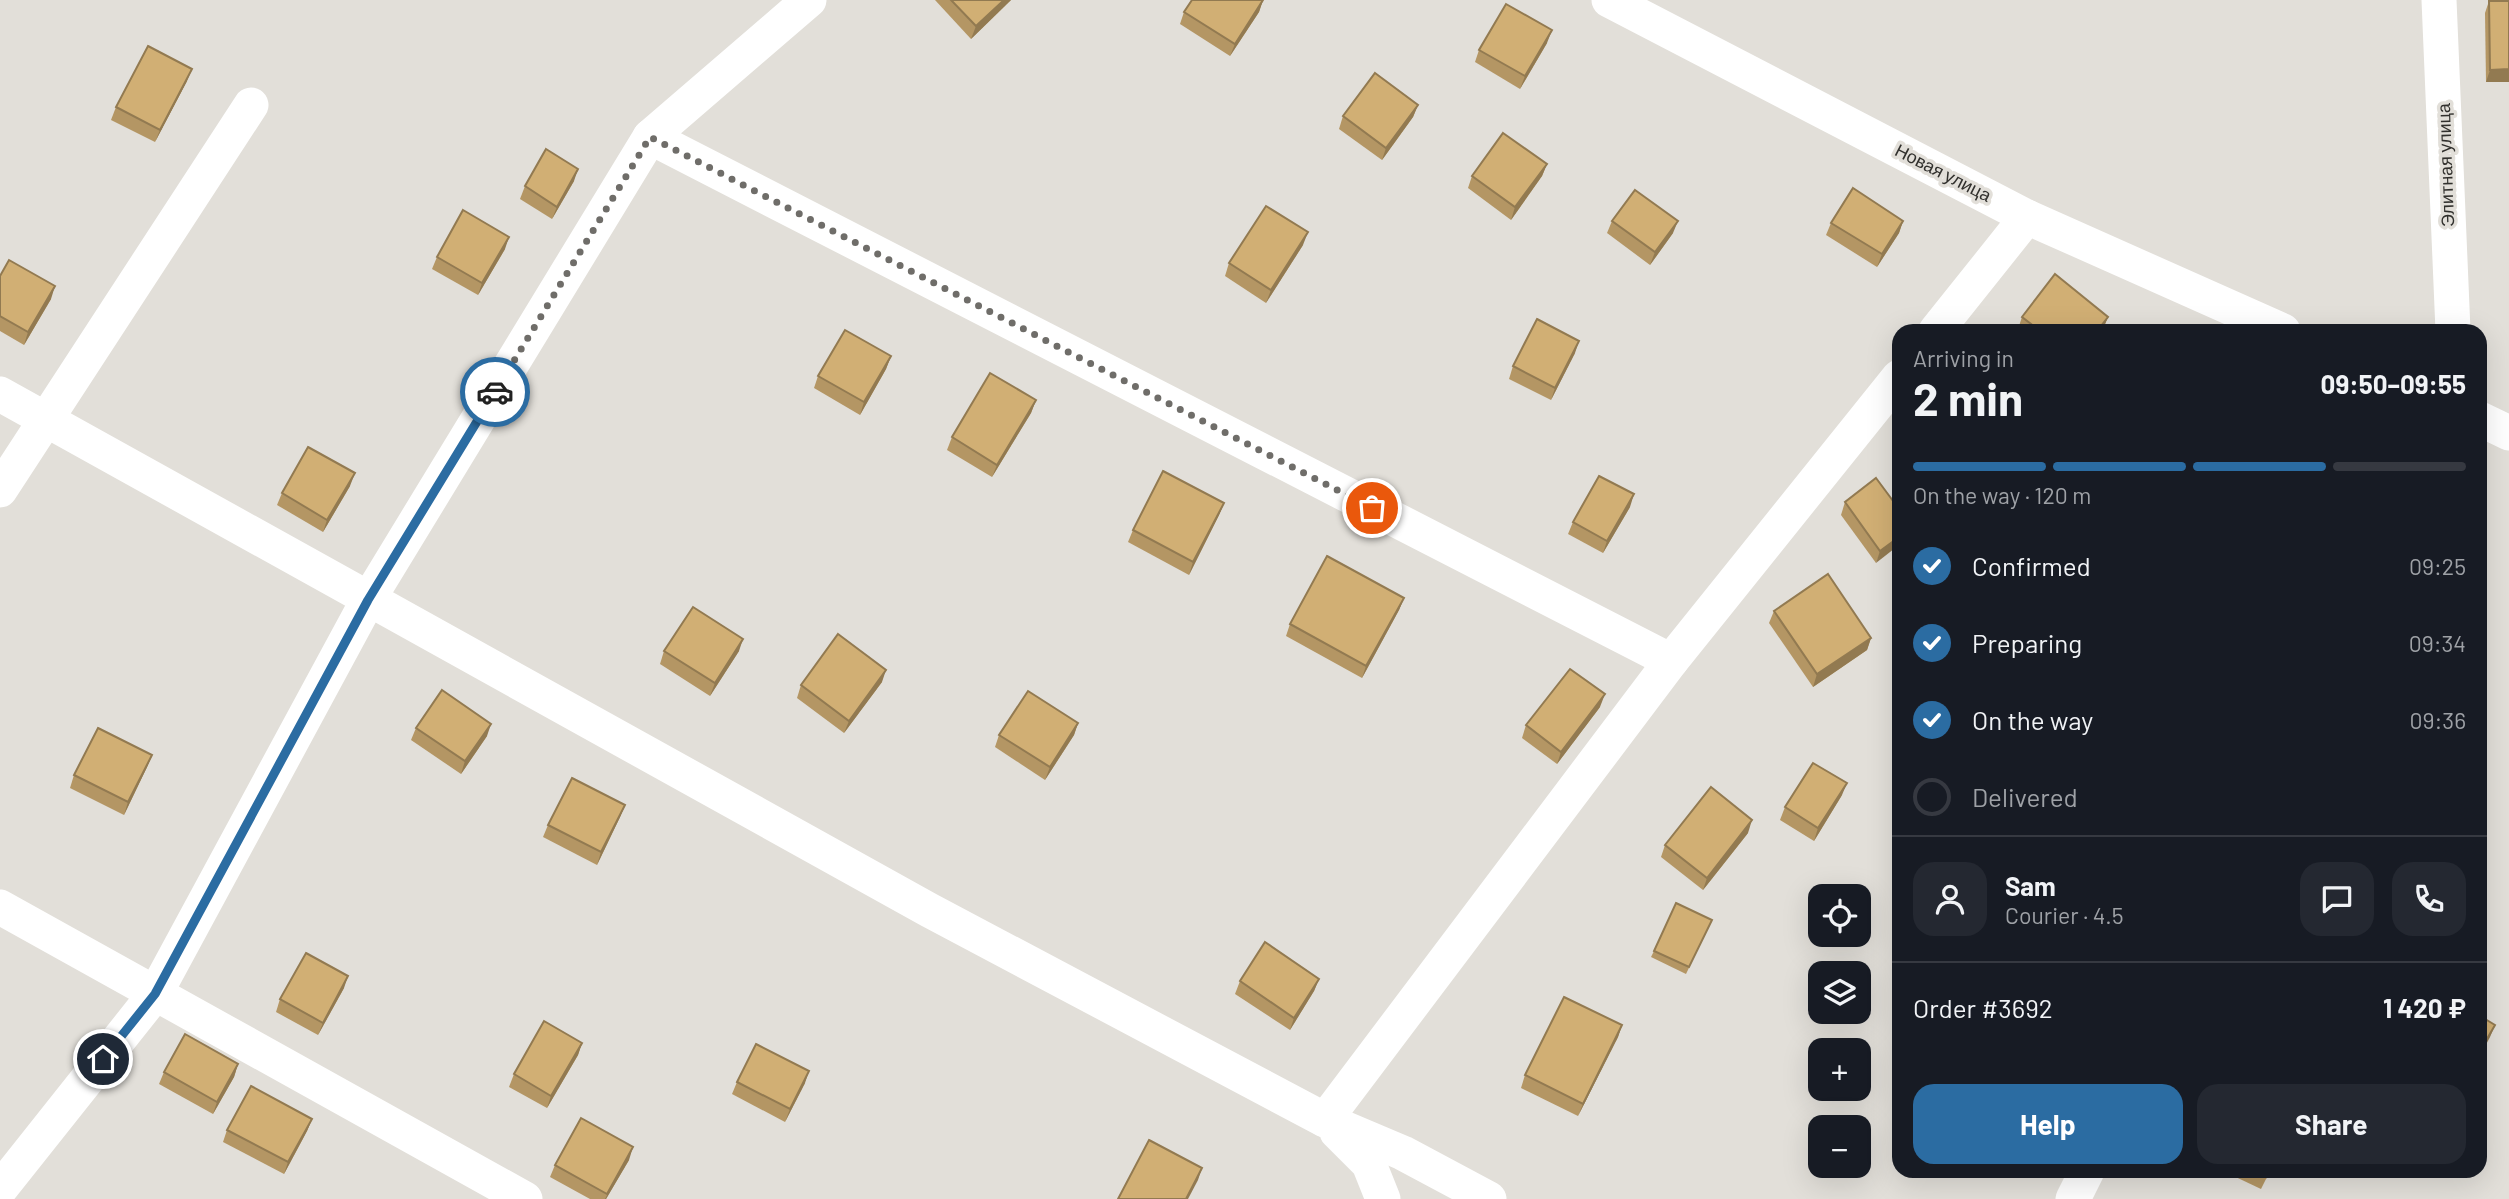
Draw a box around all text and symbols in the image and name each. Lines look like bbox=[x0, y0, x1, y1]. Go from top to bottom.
street label: Элитная улица bbox=[2432, 102, 2458, 227]
street label: Новая улица bbox=[1892, 138, 1996, 206]
text: Arriving in bbox=[1913, 344, 2014, 372]
courier bbox=[460, 357, 530, 427]
text: 09:50–09:55 bbox=[2321, 368, 2466, 399]
text: 2 min bbox=[1913, 370, 2023, 425]
icon: car bbox=[476, 373, 514, 411]
pin bbox=[1342, 478, 1402, 538]
text: On the way · 120 m bbox=[1913, 481, 2091, 509]
icon: bag bbox=[1353, 489, 1391, 527]
icon: check bbox=[1913, 547, 1951, 585]
text: Confirmed bbox=[1972, 550, 2091, 581]
text: 09:25 bbox=[2409, 552, 2466, 580]
icon: check bbox=[1913, 624, 1951, 662]
text: Preparing bbox=[1972, 627, 2082, 658]
text: 09:34 bbox=[2409, 629, 2466, 657]
icon: check bbox=[1913, 701, 1951, 739]
text: On the way bbox=[1972, 704, 2093, 735]
text: 09:36 bbox=[2410, 706, 2466, 734]
text: Delivered bbox=[1972, 781, 2078, 812]
button: person bbox=[1913, 862, 1987, 936]
button: chat bbox=[2300, 862, 2374, 936]
button: phone bbox=[2392, 862, 2466, 936]
text: Sam bbox=[2005, 870, 2056, 901]
map controls bbox=[1808, 884, 1871, 1178]
button: locate bbox=[1808, 884, 1871, 947]
text: Courier · 4.5 bbox=[2005, 901, 2124, 929]
button: layers bbox=[1808, 961, 1871, 1024]
text: Order #3692 bbox=[1913, 992, 2053, 1023]
text: 1 420 ₽ bbox=[2383, 992, 2466, 1023]
pin bbox=[73, 1029, 133, 1089]
button: + bbox=[1808, 1038, 1871, 1101]
icon: home bbox=[84, 1040, 122, 1078]
button: Help bbox=[1913, 1084, 2183, 1164]
button: Share bbox=[2197, 1084, 2466, 1164]
button: − bbox=[1808, 1115, 1871, 1178]

